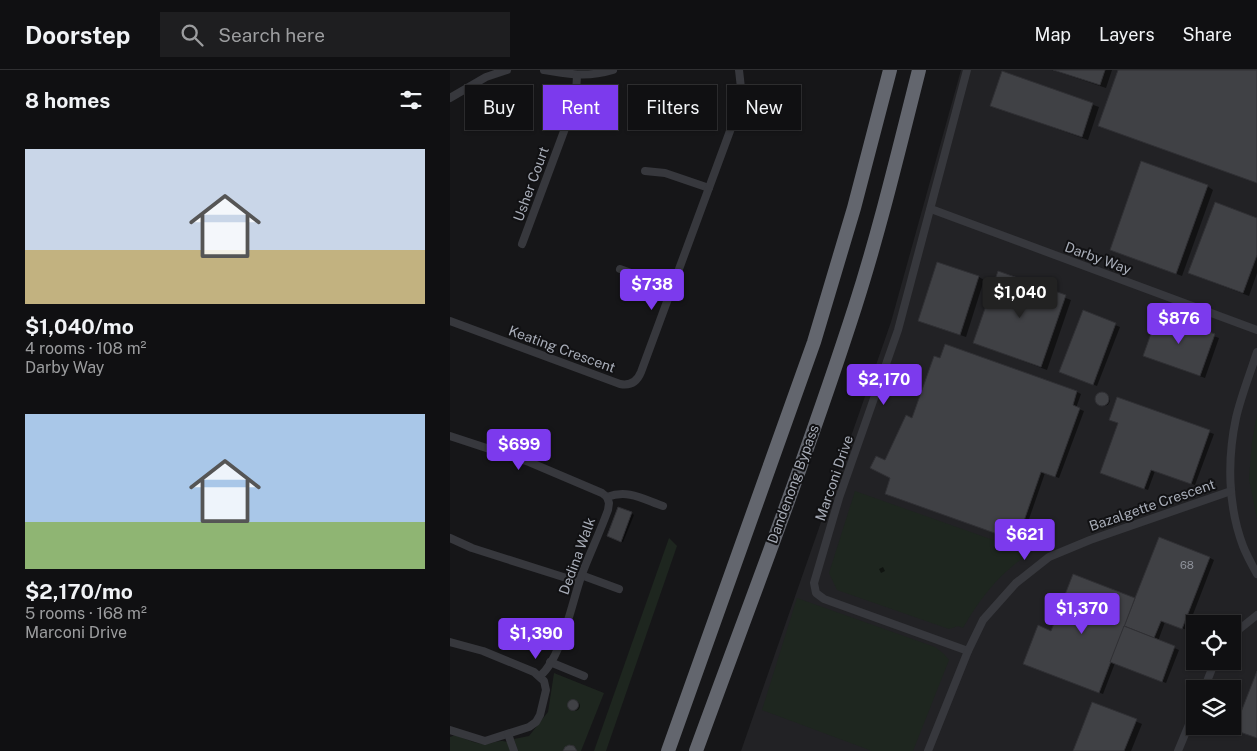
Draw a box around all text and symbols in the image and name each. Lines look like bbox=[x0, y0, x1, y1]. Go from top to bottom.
search box bbox=[160, 12, 510, 57]
text: Doorstep bbox=[25, 21, 130, 49]
icon: search bbox=[178, 21, 206, 49]
text: Search here bbox=[218, 24, 325, 46]
text: Map bbox=[1035, 24, 1071, 45]
text: Layers bbox=[1099, 24, 1155, 45]
text: Share bbox=[1183, 24, 1232, 45]
chip: Buy bbox=[465, 85, 533, 130]
chip: Rent bbox=[543, 85, 618, 130]
chip: Filters bbox=[628, 85, 717, 130]
chip: New bbox=[727, 85, 801, 130]
icon: filters bbox=[397, 86, 425, 114]
text: 8 homes bbox=[25, 88, 110, 113]
street label: Usher Court bbox=[510, 145, 552, 223]
icon: home bbox=[180, 181, 270, 271]
street label: Darby Way bbox=[1063, 239, 1134, 278]
pin: $738 bbox=[622, 268, 682, 311]
text: $738 bbox=[631, 275, 673, 294]
pin: $1,040 bbox=[979, 276, 1061, 319]
text: $1,040 bbox=[993, 283, 1047, 302]
pin: $876 bbox=[1149, 302, 1209, 345]
text: $876 bbox=[1158, 309, 1200, 328]
text: $1,040/mo bbox=[25, 314, 134, 339]
street label: Keating Crescent bbox=[506, 322, 618, 376]
text: 4 rooms · 108 m² bbox=[25, 339, 146, 358]
text: Darby Way bbox=[25, 358, 104, 377]
pin: $2,170 bbox=[843, 364, 925, 406]
text: $2,170 bbox=[858, 370, 910, 389]
street label: Dandenong Bypass bbox=[764, 423, 822, 545]
pin: $699 bbox=[489, 428, 549, 471]
street label: Marconi Drive bbox=[812, 433, 856, 523]
text: $699 bbox=[498, 435, 540, 454]
icon: home bbox=[180, 446, 270, 536]
street label: Bazalgette Crescent bbox=[1087, 476, 1217, 534]
street label: Dedina Walk bbox=[556, 515, 598, 597]
pin: $621 bbox=[995, 518, 1055, 561]
text: $621 bbox=[1006, 525, 1044, 544]
house number: 68 bbox=[1180, 559, 1194, 571]
text: $2,170/mo bbox=[25, 579, 133, 604]
pin: $1,370 bbox=[1041, 592, 1123, 635]
text: $1,370 bbox=[1056, 599, 1108, 618]
text: 5 rooms · 168 m² bbox=[25, 604, 147, 623]
map controls bbox=[1186, 615, 1241, 735]
button: locate bbox=[1186, 615, 1241, 670]
pin: $1,390 bbox=[495, 618, 577, 660]
text: Marconi Drive bbox=[25, 623, 127, 642]
text: $1,390 bbox=[509, 624, 563, 643]
button: layers bbox=[1186, 680, 1241, 735]

